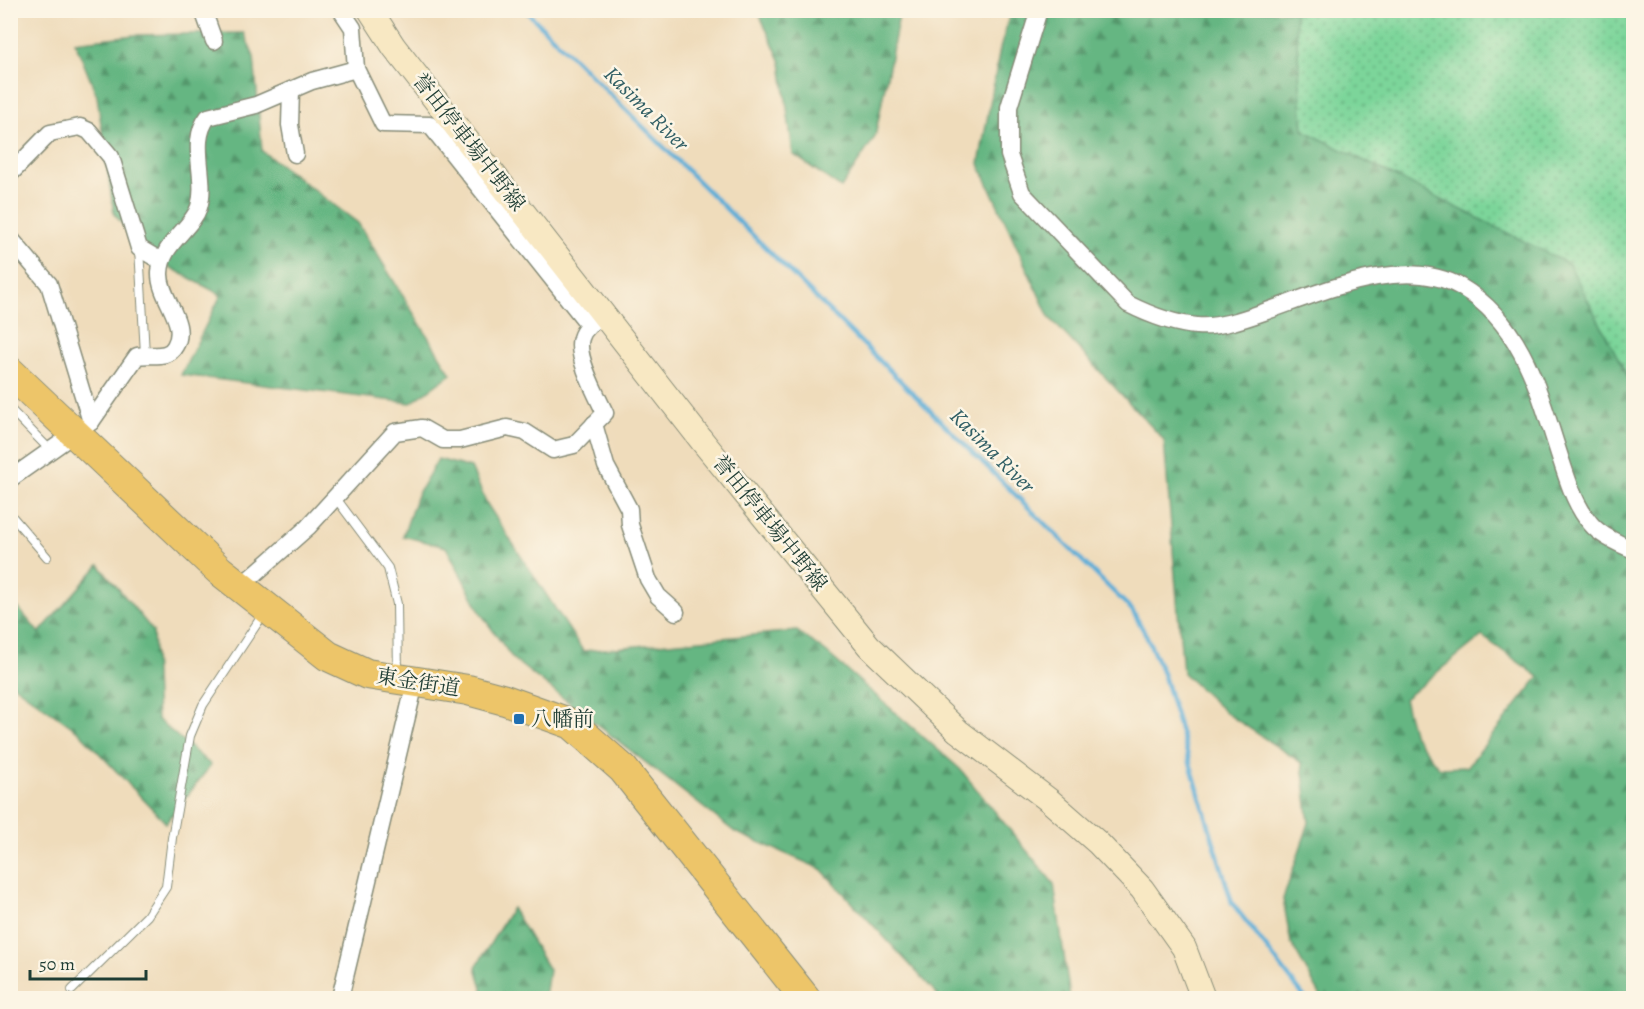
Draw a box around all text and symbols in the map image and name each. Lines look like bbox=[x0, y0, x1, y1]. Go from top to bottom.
water label: Kasima River bbox=[597, 60, 696, 159]
street label: 誉田停車場中野線 bbox=[406, 67, 532, 217]
water label: Kasima River bbox=[943, 402, 1042, 501]
street label: 誉田停車場中野線 bbox=[706, 449, 834, 597]
street label: 東金街道 bbox=[374, 662, 462, 702]
place label: 八幡前 bbox=[531, 705, 594, 733]
marker: 八幡前 bbox=[512, 712, 526, 726]
scale bar bbox=[30, 943, 146, 981]
text: 50 m bbox=[39, 952, 75, 976]

